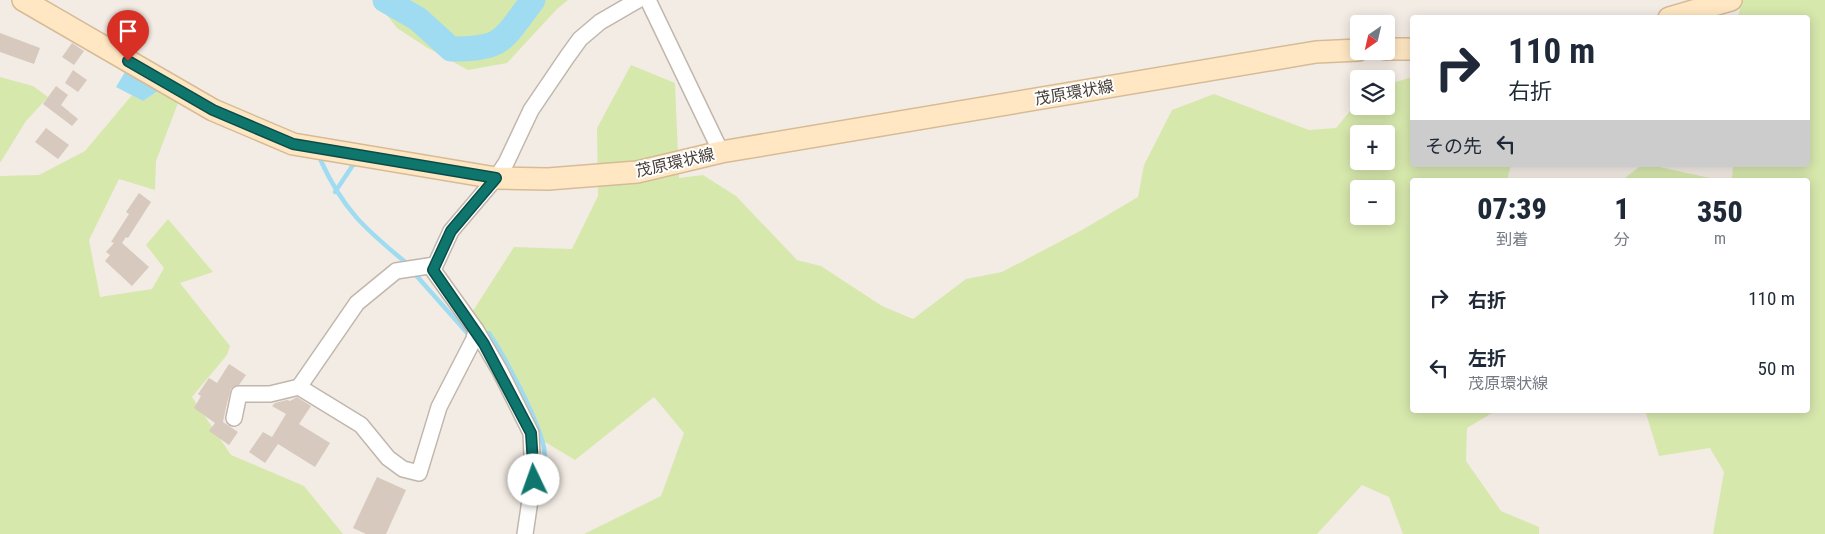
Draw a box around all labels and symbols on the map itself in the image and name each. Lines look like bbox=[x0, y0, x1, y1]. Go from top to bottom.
pin bbox=[107, 10, 149, 61]
north arrow bbox=[1350, 15, 1395, 60]
street label: 茂原環状線 bbox=[1033, 76, 1115, 109]
street label: 茂原環状線 bbox=[634, 144, 716, 181]
position arrow bbox=[507, 453, 559, 505]

